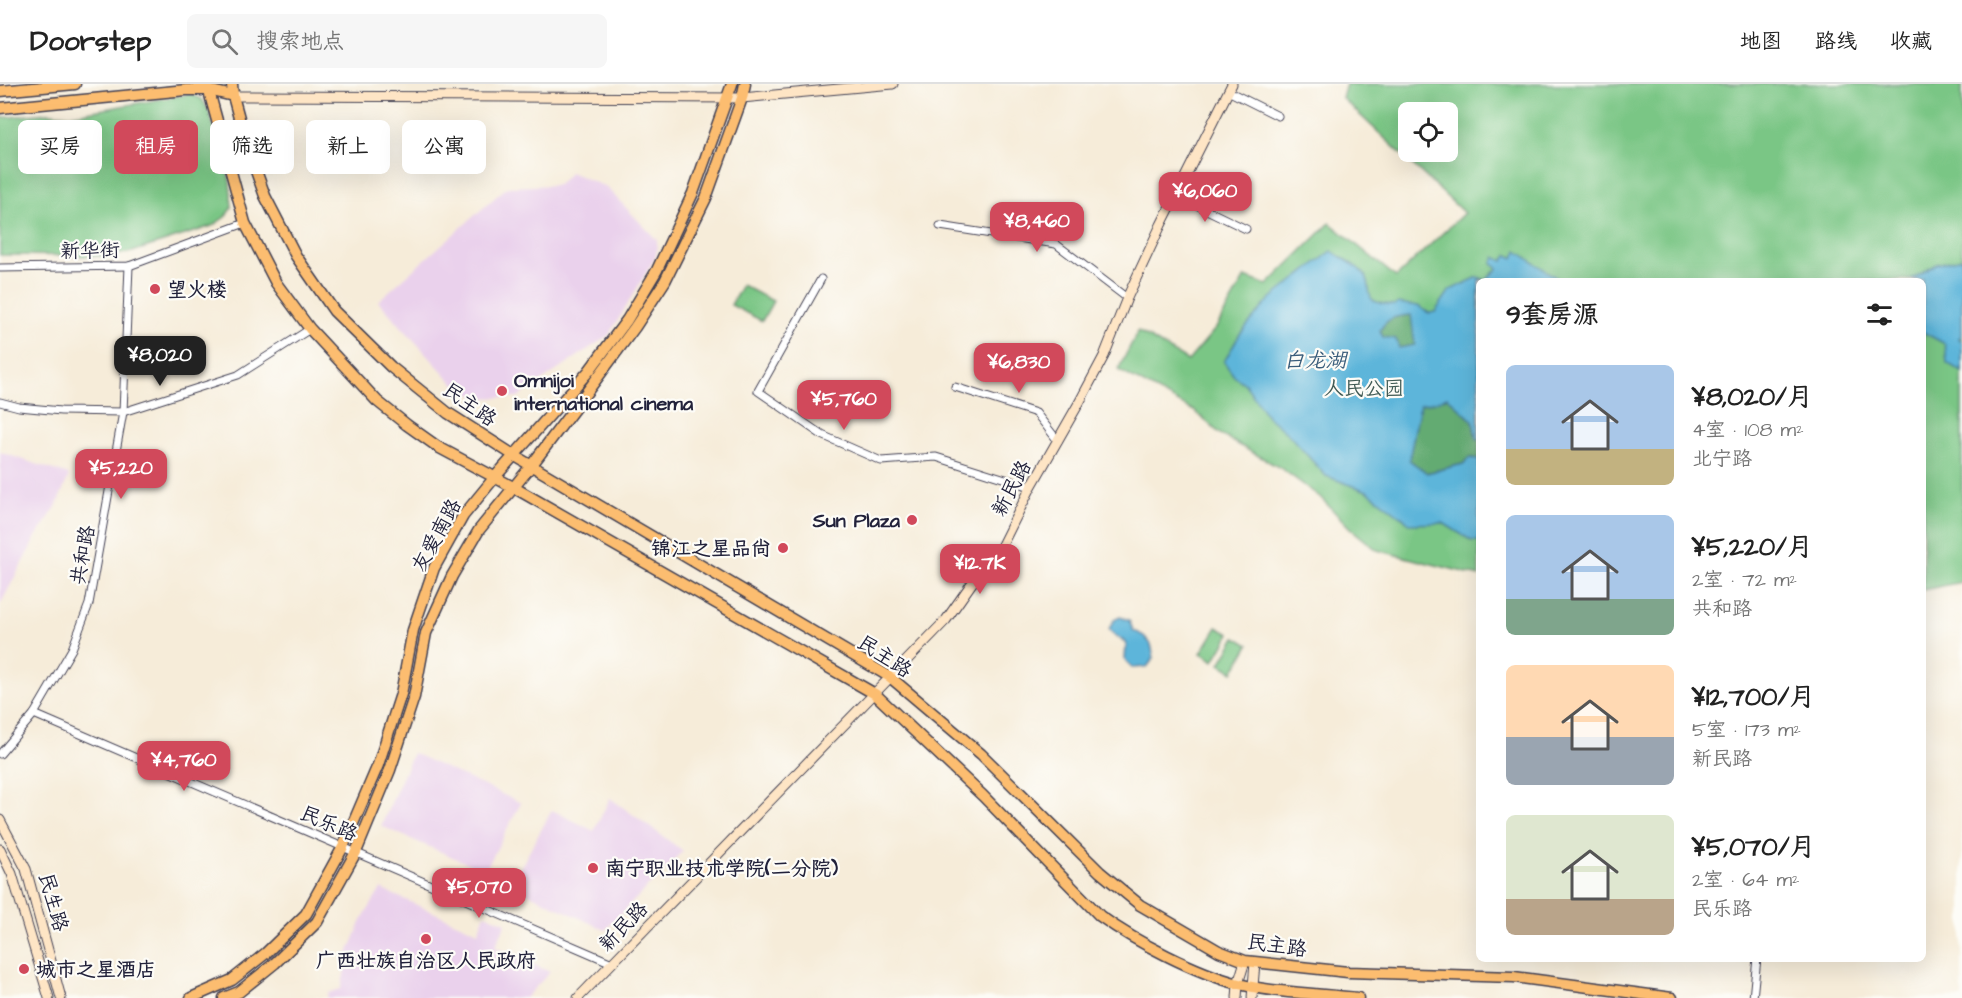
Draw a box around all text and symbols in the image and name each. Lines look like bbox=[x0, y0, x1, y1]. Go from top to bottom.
search box bbox=[187, 14, 607, 68]
text: Doorstep bbox=[30, 22, 151, 61]
icon: search bbox=[208, 25, 241, 58]
text: 搜索地点 bbox=[256, 26, 344, 57]
text: 地图 bbox=[1740, 27, 1782, 56]
text: 路线 bbox=[1815, 27, 1857, 56]
text: 收藏 bbox=[1890, 27, 1932, 56]
map controls bbox=[1398, 102, 1458, 162]
button: locate bbox=[1398, 102, 1458, 162]
chip: 买房 bbox=[18, 120, 102, 174]
chip: 租房 bbox=[114, 120, 198, 174]
chip: 筛选 bbox=[210, 120, 294, 174]
chip: 新上 bbox=[306, 120, 390, 174]
chip: 公寓 bbox=[402, 120, 486, 174]
pin: ¥6,060 bbox=[1156, 172, 1254, 223]
text: ¥6,060 bbox=[1173, 177, 1237, 205]
pin: ¥8,460 bbox=[988, 202, 1086, 253]
text: ¥8,460 bbox=[1004, 207, 1070, 235]
street label: 新华街 bbox=[60, 236, 120, 266]
place label: 望火楼 bbox=[167, 276, 227, 304]
marker: 望火楼 bbox=[148, 282, 162, 296]
text: 9套房源 bbox=[1506, 297, 1599, 333]
icon: filters bbox=[1863, 298, 1896, 331]
pin: ¥8,020 bbox=[111, 336, 209, 387]
text: ¥8,020 bbox=[128, 341, 192, 369]
pin: ¥6,830 bbox=[970, 343, 1068, 394]
water label: 白龙湖 bbox=[1284, 346, 1348, 375]
text: ¥6,830 bbox=[988, 348, 1050, 376]
place label: Omnijoi international cinema bbox=[514, 367, 694, 418]
park label: 人民公园 bbox=[1324, 375, 1404, 403]
street label: 民主路 bbox=[437, 376, 503, 434]
text: ¥8,020/月 bbox=[1692, 379, 1813, 415]
pin: ¥5,760 bbox=[795, 380, 893, 431]
marker: Omnijoi international cinema bbox=[495, 384, 509, 398]
text: ¥5,760 bbox=[811, 385, 877, 413]
icon: home bbox=[1554, 389, 1626, 461]
text: 4室 · 108 m² bbox=[1692, 416, 1804, 444]
text: 北宁路 bbox=[1692, 445, 1752, 473]
pin: ¥5,220 bbox=[72, 449, 170, 500]
text: ¥5,220 bbox=[89, 454, 153, 482]
street label: 新民路 bbox=[985, 455, 1039, 522]
street label: 友爱南路 bbox=[405, 493, 469, 577]
place label: Sun Plaza bbox=[812, 507, 901, 535]
marker: Sun Plaza bbox=[905, 513, 919, 527]
street label: 共和路 bbox=[64, 522, 102, 587]
text: ¥5,220/月 bbox=[1692, 529, 1813, 565]
place label: 锦江之星品尚 bbox=[651, 535, 771, 563]
icon: home bbox=[1554, 539, 1626, 611]
marker: 锦江之星品尚 bbox=[776, 541, 790, 555]
pin: ¥12.7K bbox=[931, 544, 1029, 595]
text: ¥12.7K bbox=[954, 549, 1006, 577]
text: 2室 · 72 m² bbox=[1692, 566, 1797, 594]
text: 共和路 bbox=[1692, 595, 1752, 623]
street label: 民主路 bbox=[852, 629, 918, 685]
text: ¥12,700/月 bbox=[1692, 679, 1815, 715]
icon: home bbox=[1554, 689, 1626, 761]
text: 5室 · 173 m² bbox=[1692, 716, 1801, 744]
pin: ¥4,760 bbox=[135, 741, 233, 792]
text: 新民路 bbox=[1692, 745, 1752, 773]
text: ¥4,760 bbox=[151, 746, 217, 774]
street label: 民乐路 bbox=[296, 799, 363, 849]
text: ¥5,070/月 bbox=[1692, 829, 1816, 865]
icon: home bbox=[1554, 839, 1626, 911]
place label: 南宁职业技术学院(二分院) bbox=[605, 855, 838, 883]
marker: 南宁职业技术学院(二分院) bbox=[586, 861, 600, 875]
text: 2室 · 64 m² bbox=[1692, 866, 1800, 894]
pin: ¥5,070 bbox=[430, 868, 528, 919]
street label: 民生路 bbox=[31, 870, 75, 936]
text: ¥5,070 bbox=[446, 873, 512, 901]
street label: 新民路 bbox=[593, 895, 655, 958]
text: 民乐路 bbox=[1692, 895, 1752, 923]
street label: 民主路 bbox=[1245, 928, 1310, 964]
marker: 广西壮族自治区人民政府 bbox=[419, 932, 433, 946]
place label: 广西壮族自治区人民政府 bbox=[316, 947, 536, 975]
place label: 城市之星酒店 bbox=[36, 956, 156, 984]
marker: 城市之星酒店 bbox=[17, 962, 31, 976]

